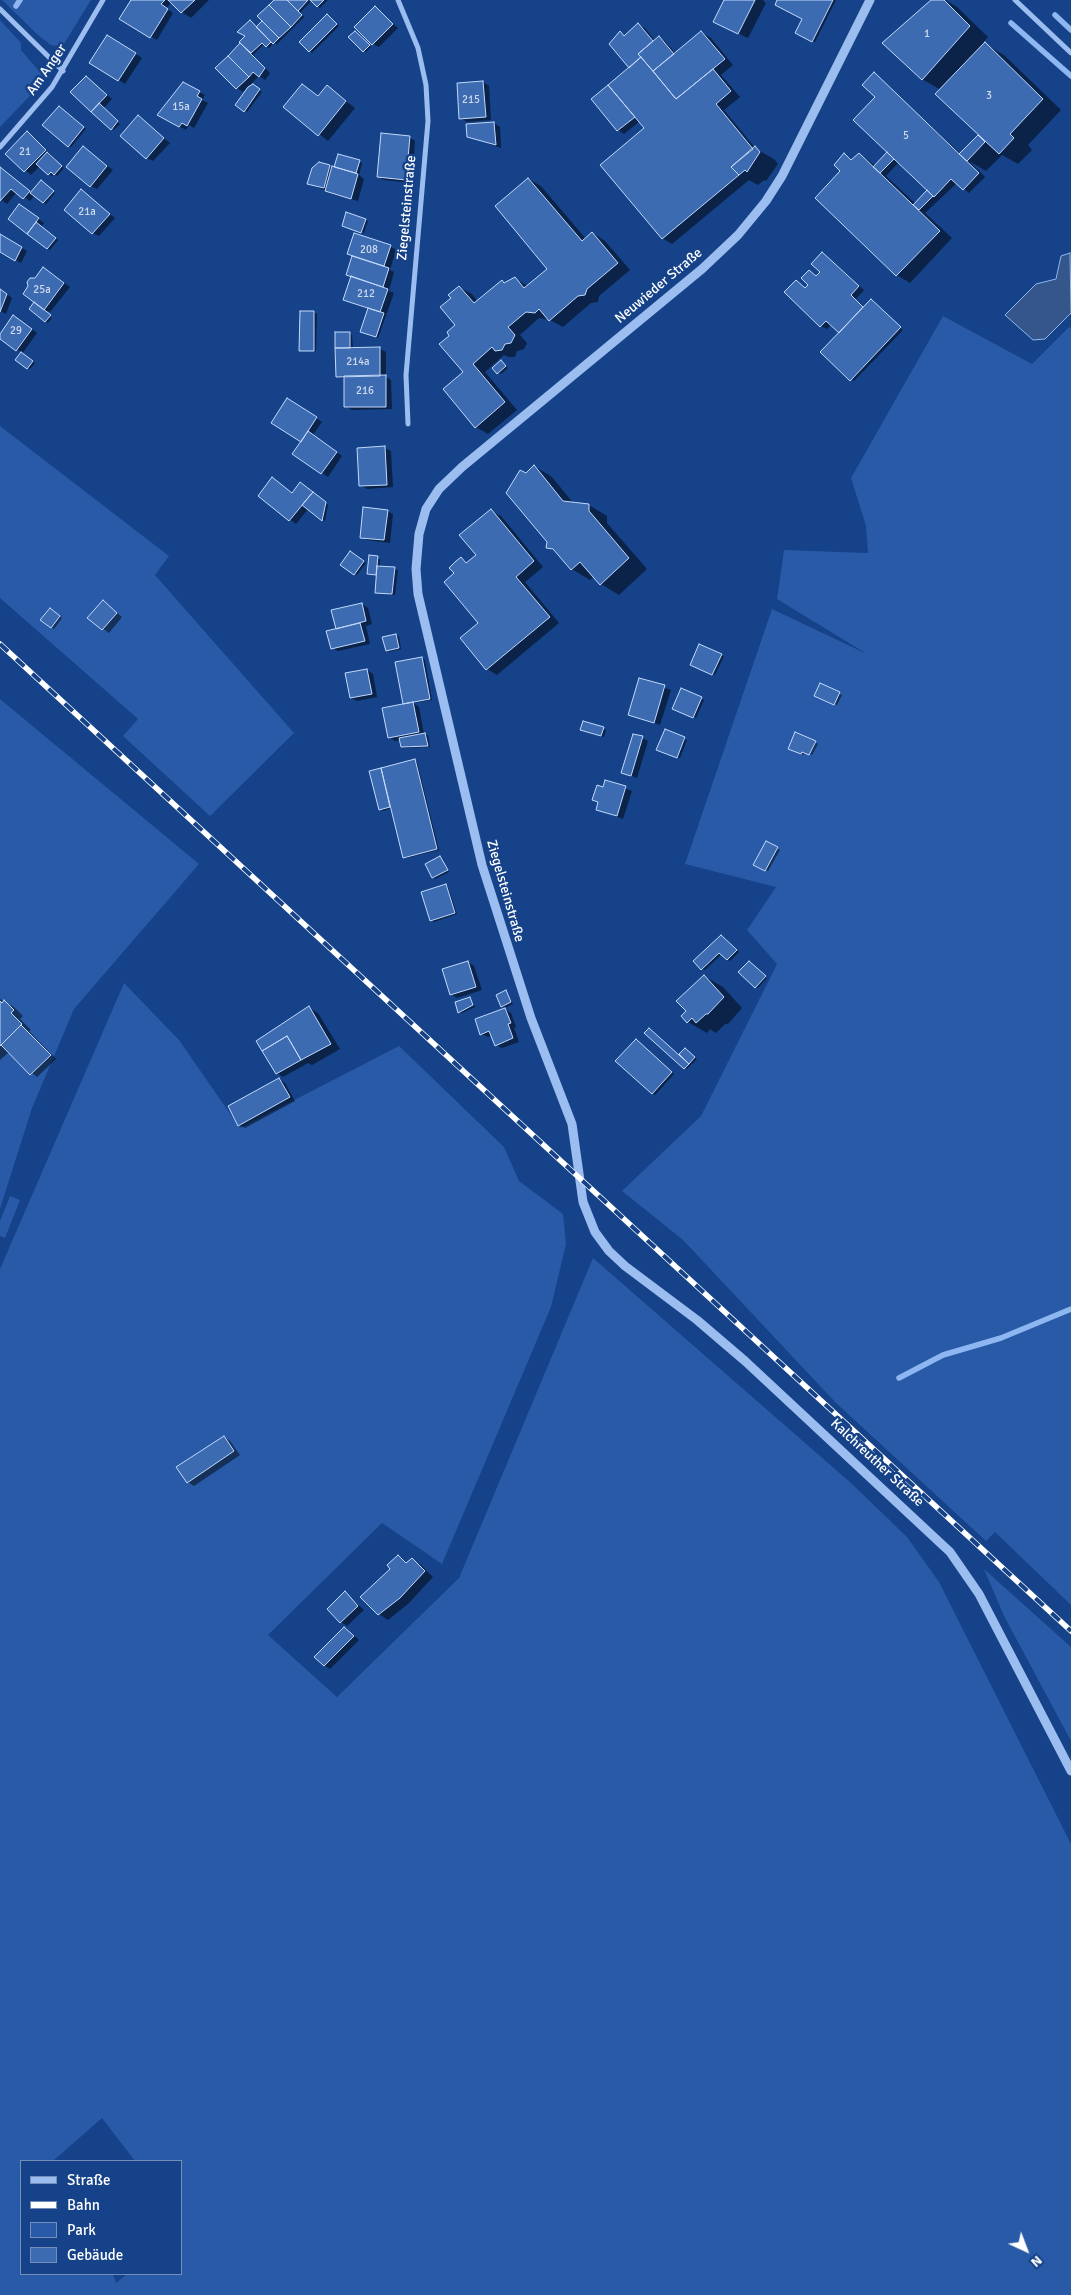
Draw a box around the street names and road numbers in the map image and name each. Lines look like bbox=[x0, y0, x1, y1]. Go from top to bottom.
street label: Am Anger bbox=[23, 41, 71, 99]
street label: Ziegelsteinstraße bbox=[394, 155, 420, 261]
street label: Neuwieder Straße bbox=[612, 245, 706, 327]
street label: Ziegelsteinstraße bbox=[482, 838, 528, 944]
street label: Kalchreuther Straße bbox=[827, 1415, 927, 1511]

